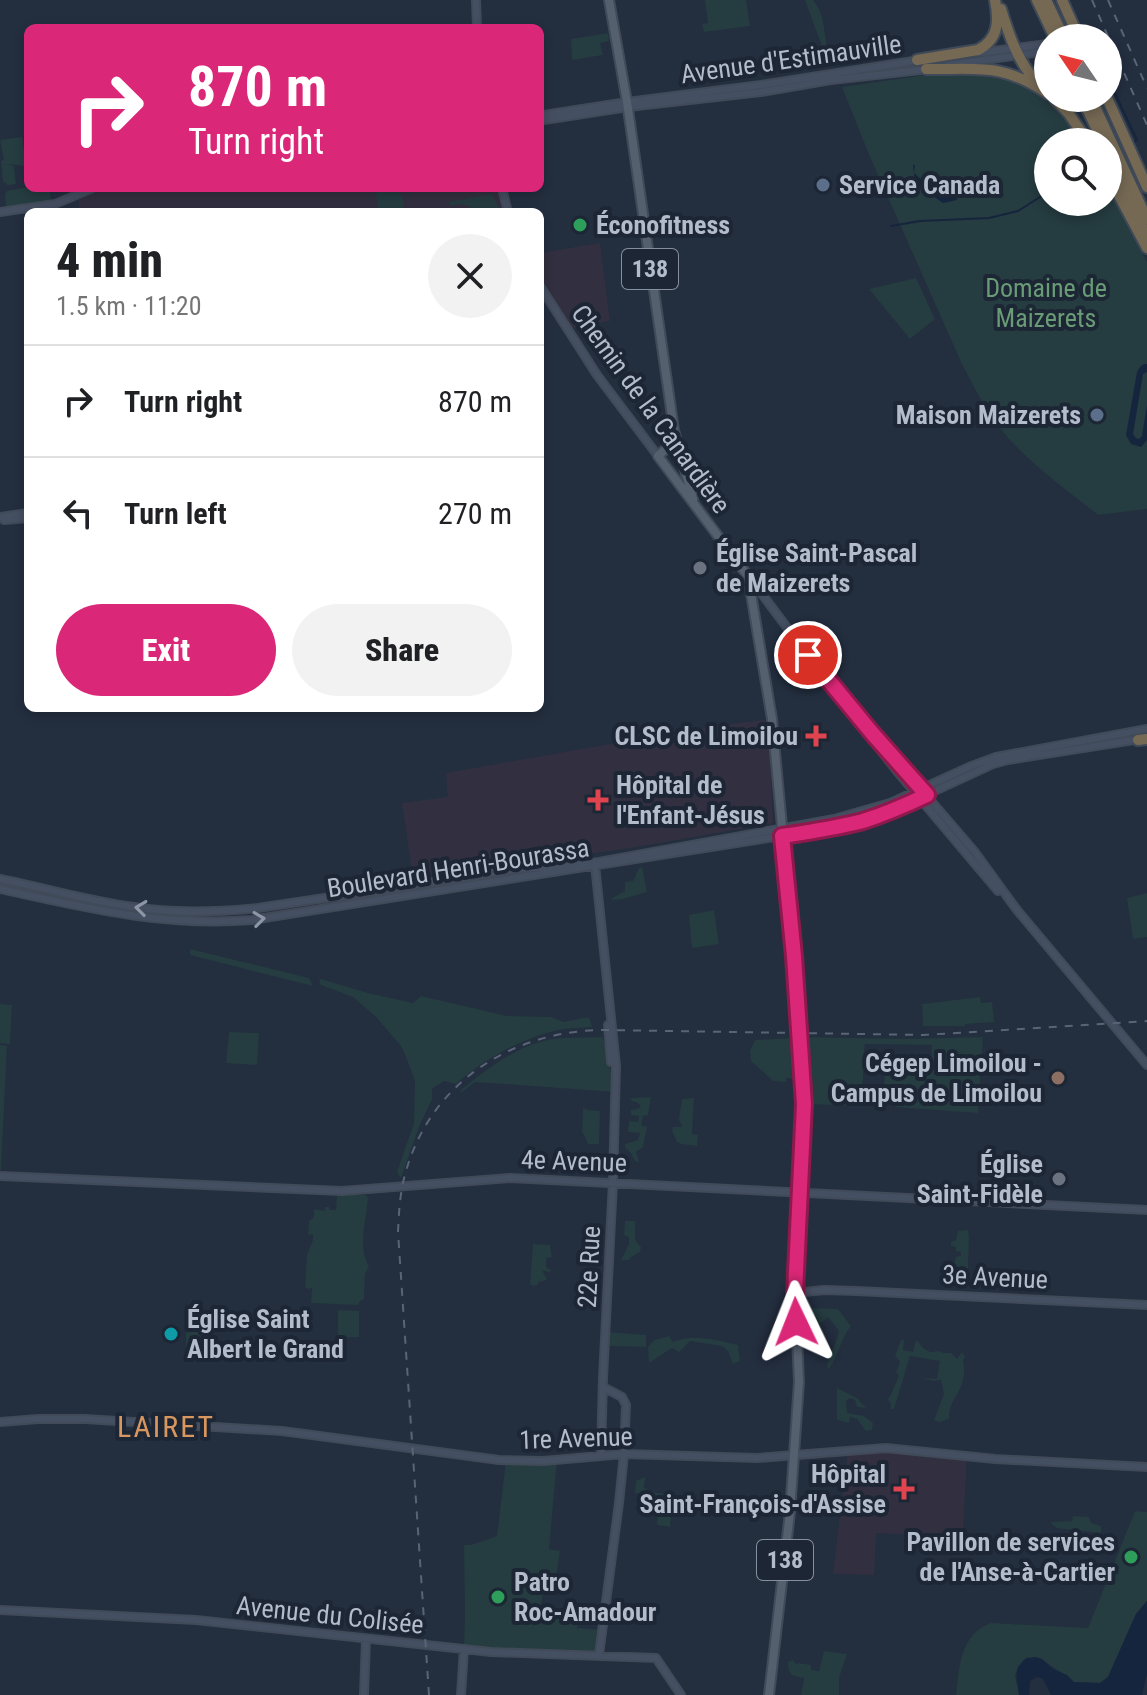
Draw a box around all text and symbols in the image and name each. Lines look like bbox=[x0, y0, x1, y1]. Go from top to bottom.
north arrow bbox=[1034, 24, 1122, 112]
map controls bbox=[1034, 24, 1122, 216]
street label: Avenue d'Estimauville bbox=[679, 29, 903, 89]
text: 870 m bbox=[188, 54, 327, 120]
icon: right bbox=[56, 56, 160, 160]
text: Turn right bbox=[188, 121, 324, 163]
button: search bbox=[1034, 128, 1122, 216]
place label: Service Canada bbox=[839, 170, 1000, 200]
marker: Service Canada bbox=[814, 176, 832, 194]
place label: Éconofitness bbox=[596, 210, 730, 240]
marker: Éconofitness bbox=[571, 216, 589, 234]
text: 4 min bbox=[56, 232, 163, 289]
button: close bbox=[428, 234, 512, 318]
road number: 138 bbox=[622, 249, 678, 289]
park label: Domaine de Maizerets bbox=[985, 273, 1107, 333]
text: 1.5 km · 11:20 bbox=[56, 291, 201, 321]
street label: Chemin de la Canardière bbox=[565, 299, 737, 519]
icon: right bbox=[56, 379, 100, 423]
text: Turn right bbox=[124, 384, 242, 419]
text: 870 m bbox=[438, 384, 512, 419]
place label: Maison Maizerets bbox=[896, 400, 1081, 430]
marker: Maison Maizerets bbox=[1088, 406, 1106, 424]
icon: left bbox=[56, 491, 100, 535]
text: Turn left bbox=[124, 496, 227, 531]
text: 270 m bbox=[438, 496, 512, 531]
place label: Église Saint-Pascal de Maizerets bbox=[716, 538, 917, 598]
marker: Église Saint-Pascal de Maizerets bbox=[691, 559, 709, 577]
button: Exit bbox=[56, 604, 276, 696]
button: Share bbox=[292, 604, 512, 696]
pin bbox=[774, 621, 842, 689]
icon: arrive bbox=[786, 633, 830, 677]
place label: CLSC de Limoilou bbox=[615, 721, 798, 751]
marker: CLSC de Limoilou bbox=[805, 725, 827, 747]
place label: Hôpital de l'Enfant-Jésus bbox=[616, 770, 765, 830]
marker: Hôpital de l'Enfant-Jésus bbox=[587, 789, 609, 811]
street label: Boulevard Henri-Bourassa bbox=[325, 832, 591, 904]
one-way arrow bbox=[134, 900, 148, 917]
one-way arrow bbox=[253, 911, 266, 928]
place label: Cégep Limoilou - Campus de Limoilou bbox=[831, 1048, 1042, 1108]
marker: Cégep Limoilou - Campus de Limoilou bbox=[1049, 1069, 1067, 1087]
street label: 4e Avenue bbox=[521, 1144, 627, 1178]
place label: Église Saint-Fidèle bbox=[917, 1149, 1043, 1209]
marker: Église Saint-Fidèle bbox=[1050, 1170, 1068, 1188]
street label: 22e Rue bbox=[572, 1225, 606, 1309]
street label: 3e Avenue bbox=[941, 1259, 1049, 1295]
position arrow bbox=[754, 1280, 838, 1364]
place label: Église Saint Albert le Grand bbox=[187, 1304, 344, 1364]
marker: Église Saint Albert le Grand bbox=[162, 1325, 180, 1343]
district label: LAIRET bbox=[117, 1409, 215, 1444]
street label: 1re Avenue bbox=[519, 1421, 633, 1455]
place label: Hôpital Saint-François-d'Assise bbox=[640, 1459, 886, 1519]
marker: Hôpital Saint-François-d'Assise bbox=[893, 1478, 915, 1500]
place label: Pavillon de services de l'Anse-à-Cartier bbox=[906, 1527, 1115, 1587]
road number: 138 bbox=[757, 1540, 813, 1580]
marker: Pavillon de services de l'Anse-à-Cartier bbox=[1122, 1548, 1140, 1566]
place label: Patro Roc-Amadour bbox=[514, 1567, 657, 1627]
marker: Patro Roc-Amadour bbox=[489, 1588, 507, 1606]
street label: Avenue du Colisée bbox=[235, 1590, 425, 1640]

